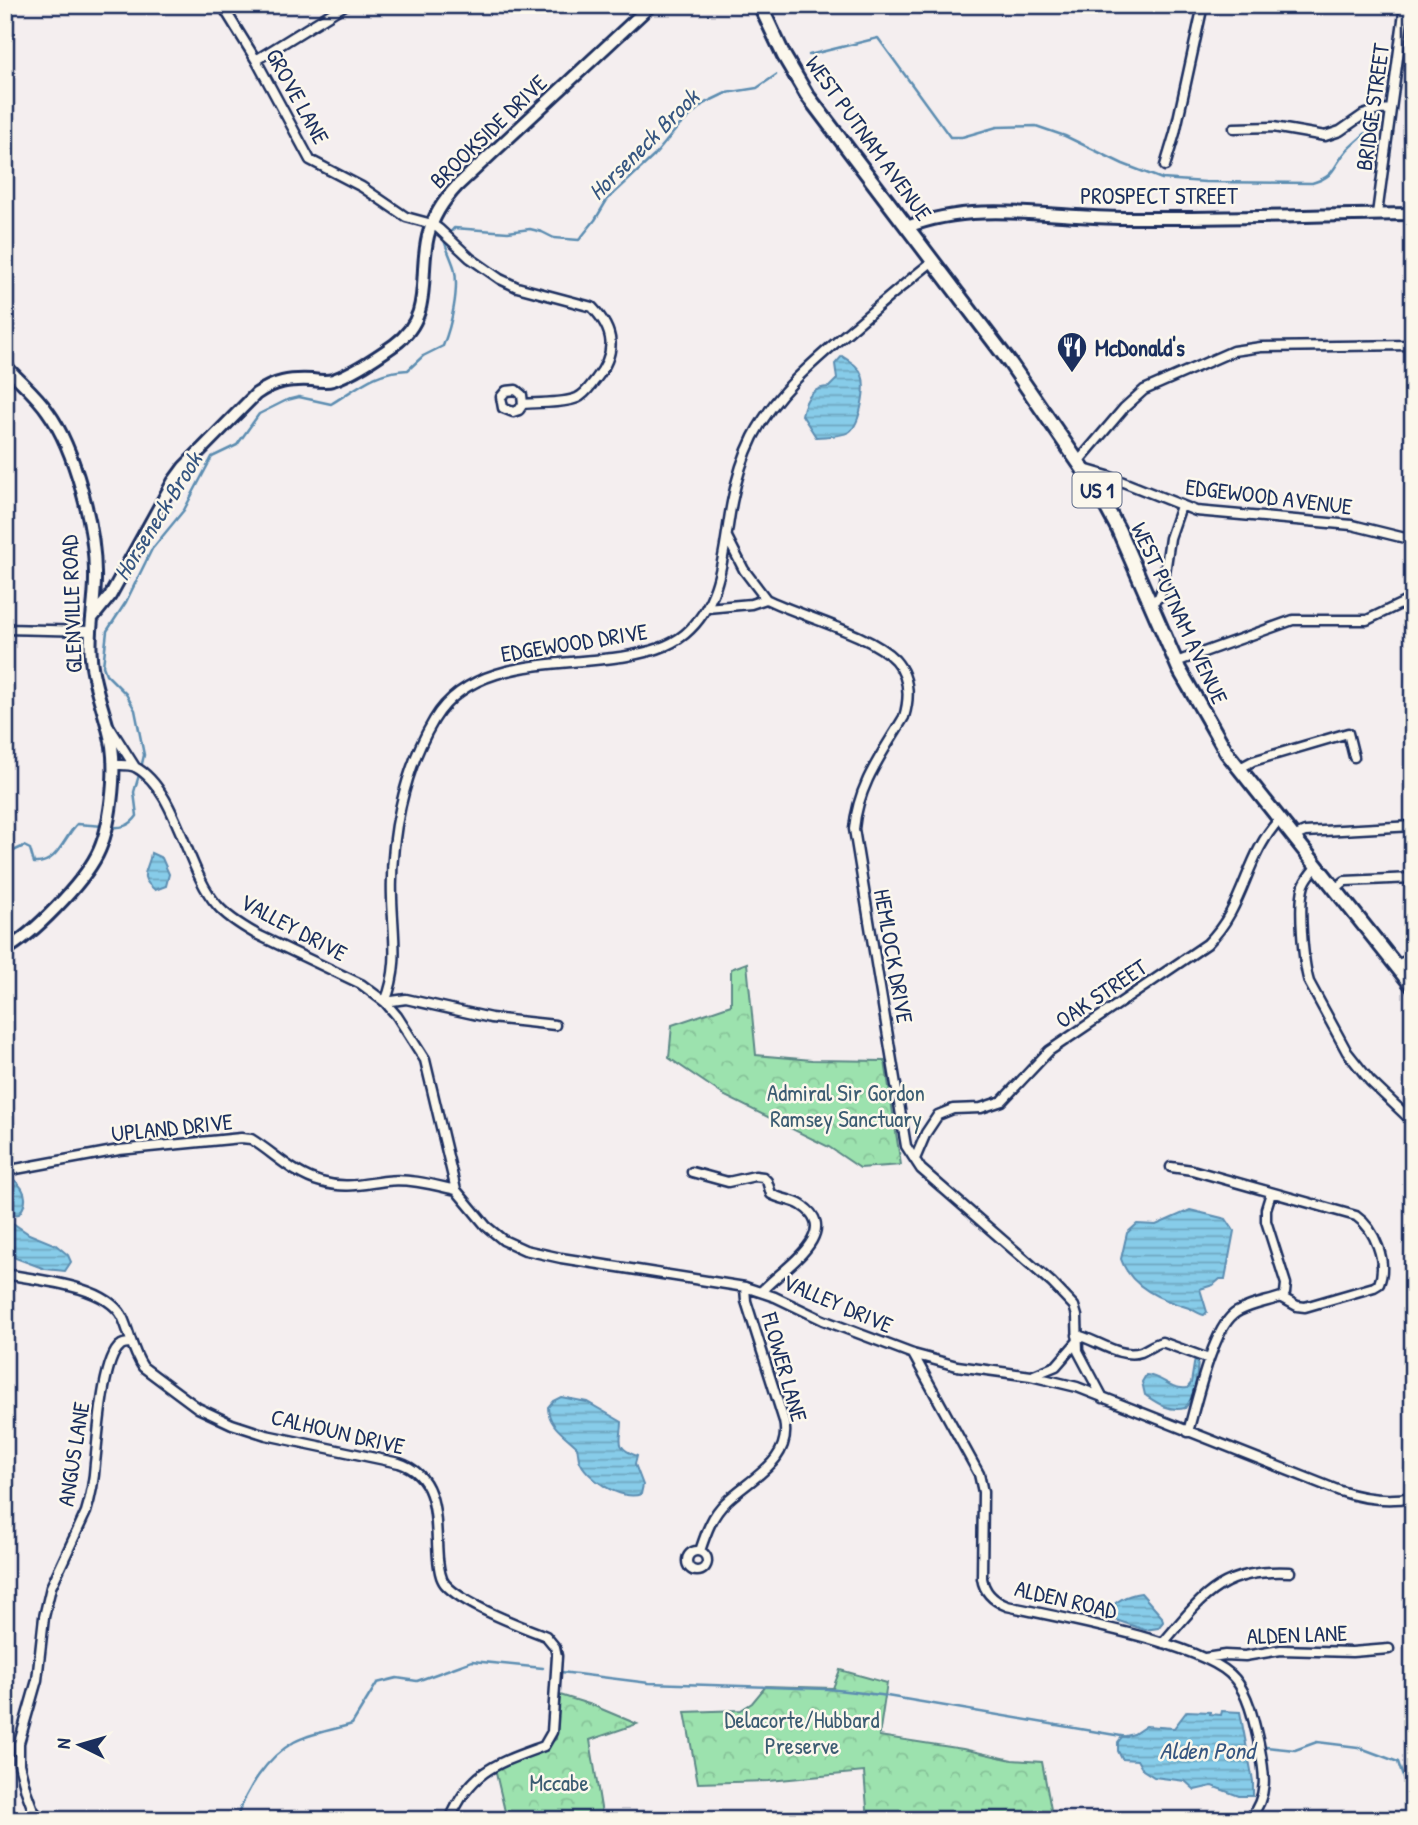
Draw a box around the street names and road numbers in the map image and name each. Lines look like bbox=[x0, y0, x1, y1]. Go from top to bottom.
street label: BRIDGE STREET bbox=[1348, 41, 1396, 172]
street label: GROVE LANE bbox=[259, 43, 337, 149]
street label: WEST PUTNAM AVENUE bbox=[798, 49, 940, 227]
street label: BROOKSIDE DRIVE bbox=[423, 67, 553, 195]
street label: PROSPECT STREET bbox=[1080, 180, 1238, 211]
street label: EDGEWOOD AVENUE bbox=[1184, 470, 1354, 522]
road number: US 1 bbox=[1072, 472, 1122, 508]
street label: WEST PUTNAM AVENUE bbox=[1124, 517, 1236, 709]
street label: GLENVILLE ROAD bbox=[53, 534, 89, 674]
street label: EDGEWOOD DRIVE bbox=[498, 615, 650, 669]
street label: VALLEY DRIVE bbox=[235, 886, 353, 968]
street label: HEMLOCK DRIVE bbox=[867, 886, 921, 1026]
street label: OAK STREET bbox=[1049, 951, 1153, 1035]
street label: UPLAND DRIVE bbox=[110, 1105, 234, 1149]
street label: VALLEY DRIVE bbox=[778, 1266, 898, 1340]
street label: FLOWER LANE bbox=[754, 1308, 815, 1425]
street label: ANGUS LANE bbox=[49, 1400, 97, 1508]
street label: CALHOUN DRIVE bbox=[268, 1401, 408, 1461]
street label: ALDEN ROAD bbox=[1012, 1572, 1120, 1626]
street label: ALDEN LANE bbox=[1246, 1617, 1348, 1651]

